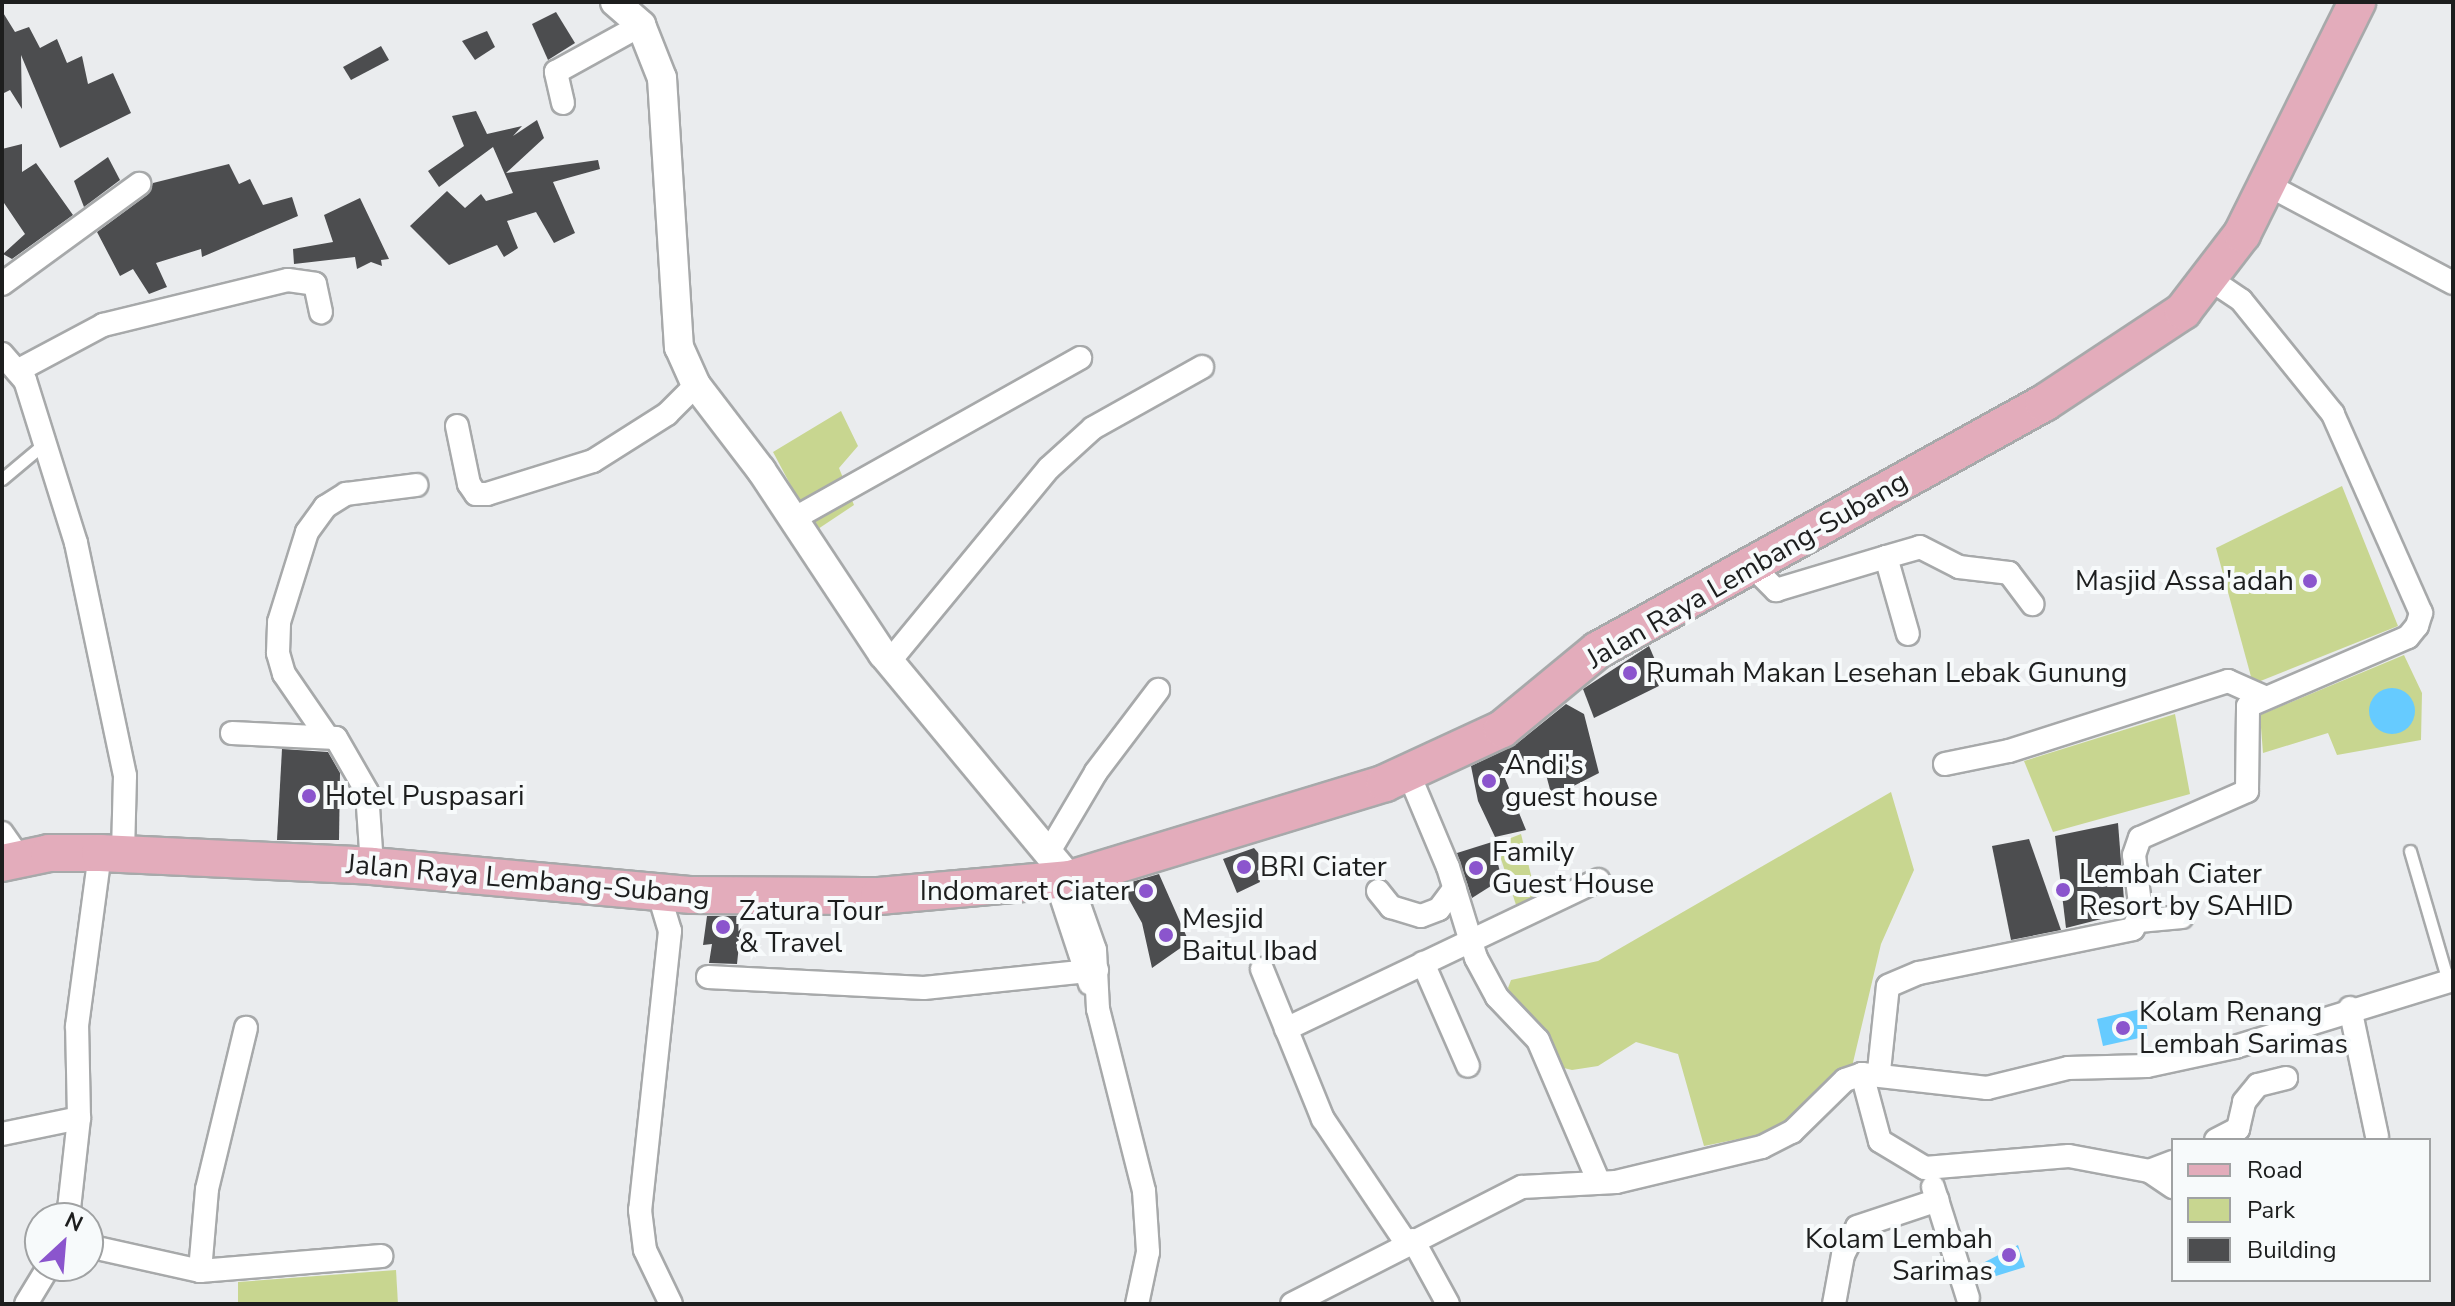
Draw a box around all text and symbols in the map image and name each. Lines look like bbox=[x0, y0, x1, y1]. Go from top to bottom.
street label: Jalan Raya Lembang-Subang bbox=[1581, 464, 1913, 676]
place label: Masjid Assa'adah bbox=[2075, 564, 2294, 598]
marker: Masjid Assa'adah bbox=[2301, 572, 2319, 590]
place label: Rumah Makan Lesehan Lebak Gunung bbox=[1646, 656, 2127, 690]
marker: Rumah Makan Lesehan Lebak Gunung bbox=[1621, 664, 1639, 682]
place label: Andi's guest house bbox=[1505, 748, 1658, 814]
marker: Andi's guest house bbox=[1480, 772, 1498, 790]
place label: Hotel Puspasari bbox=[325, 779, 524, 813]
marker: Hotel Puspasari bbox=[300, 787, 318, 805]
place label: Family Guest House bbox=[1492, 835, 1654, 901]
street label: Jalan Raya Lembang-Subang bbox=[345, 847, 711, 913]
place label: BRI Ciater bbox=[1260, 850, 1387, 884]
place label: Lembah Ciater Resort by SAHID bbox=[2079, 857, 2294, 923]
marker: BRI Ciater bbox=[1235, 858, 1253, 876]
marker: Family Guest House bbox=[1467, 859, 1485, 877]
place label: Indomaret Ciater bbox=[920, 874, 1130, 908]
marker: Lembah Ciater Resort by SAHID bbox=[2054, 881, 2072, 899]
marker: Indomaret Ciater bbox=[1137, 882, 1155, 900]
place label: Zatura Tour & Travel bbox=[739, 894, 883, 960]
place label: Mesjid Baitul Ibad bbox=[1182, 902, 1318, 968]
marker: Zatura Tour & Travel bbox=[714, 918, 732, 936]
marker: Mesjid Baitul Ibad bbox=[1157, 926, 1175, 944]
place label: Kolam Renang Lembah Sarimas bbox=[2139, 995, 2348, 1061]
marker: Kolam Renang Lembah Sarimas bbox=[2114, 1019, 2132, 1037]
legend bbox=[2171, 1138, 2431, 1282]
text: Road bbox=[2247, 1154, 2303, 1186]
text: Park bbox=[2247, 1194, 2295, 1226]
north arrow bbox=[24, 1202, 104, 1282]
text: N bbox=[60, 1205, 88, 1239]
place label: Kolam Lembah Sarimas bbox=[1805, 1222, 1993, 1288]
text: Building bbox=[2247, 1234, 2337, 1266]
marker: Kolam Lembah Sarimas bbox=[2000, 1246, 2018, 1264]

